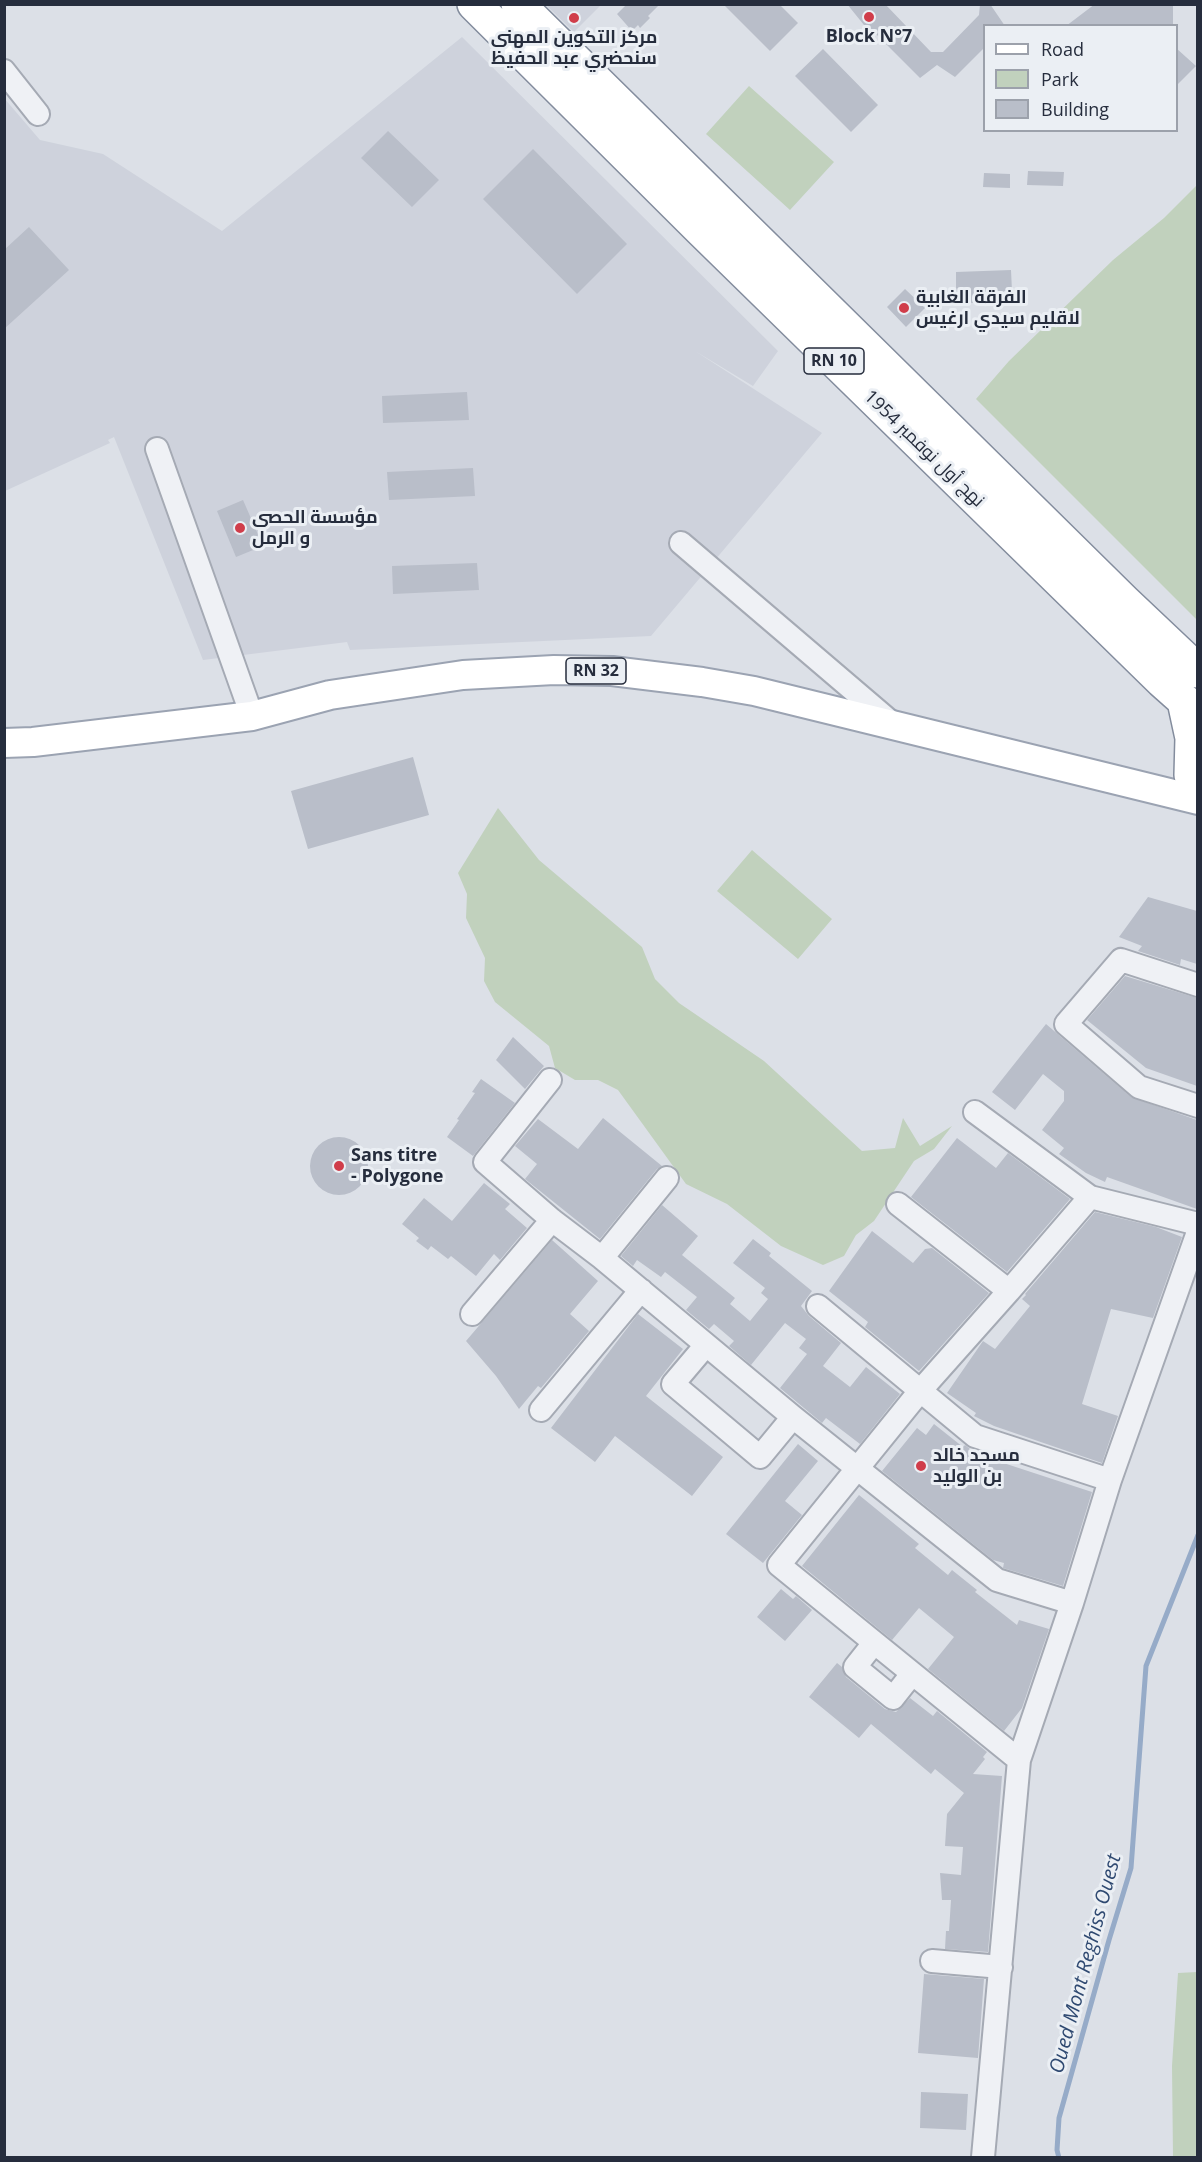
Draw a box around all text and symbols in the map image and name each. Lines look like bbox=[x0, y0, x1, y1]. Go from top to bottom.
marker: Block N°7 bbox=[862, 10, 876, 24]
marker: مركز التكوين المهني سنحضري عبد الحفيظ bbox=[567, 11, 581, 25]
legend bbox=[983, 24, 1178, 132]
place label: Block N°7 bbox=[826, 26, 912, 48]
place label: مركز التكوين المهني سنحضري عبد الحفيظ bbox=[491, 27, 657, 70]
text: Road bbox=[1041, 37, 1084, 61]
text: Park bbox=[1041, 67, 1079, 91]
text: Building bbox=[1041, 97, 1109, 121]
place label: الفرقة الغابية لاقليم سيدي ارغيس bbox=[916, 287, 1080, 330]
marker: الفرقة الغابية لاقليم سيدي ارغيس bbox=[897, 301, 911, 315]
road number: RN 10 bbox=[804, 348, 864, 374]
street label: نهج أول نوفمبر 1954 bbox=[859, 386, 989, 512]
place label: مؤسسة الحصى و الرمل bbox=[252, 507, 378, 550]
marker: مؤسسة الحصى و الرمل bbox=[233, 521, 247, 535]
road number: RN 32 bbox=[566, 658, 626, 684]
place label: Sans titre - Polygone bbox=[351, 1145, 443, 1188]
marker: Sans titre - Polygone bbox=[332, 1159, 346, 1173]
place label: مسجد خالد بن الوليد bbox=[933, 1445, 1020, 1488]
marker: مسجد خالد بن الوليد bbox=[914, 1459, 928, 1473]
water label: Oued Mont Reghiss Ouest bbox=[1045, 1852, 1127, 2076]

